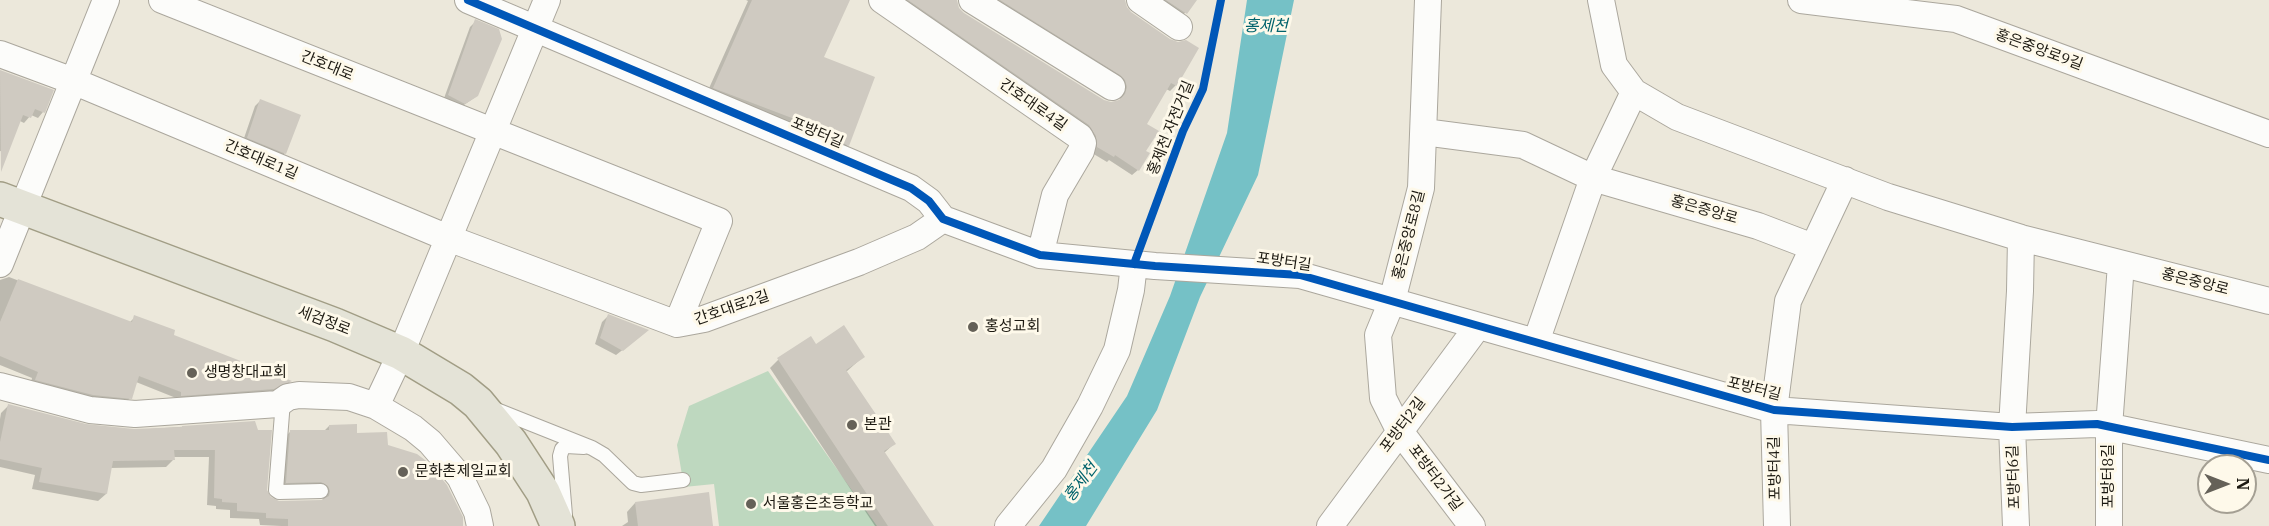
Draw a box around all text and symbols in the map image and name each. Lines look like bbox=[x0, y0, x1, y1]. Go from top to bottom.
water label: 홍제천 bbox=[1244, 16, 1288, 36]
street label: 홍은중앙로9길 bbox=[1993, 26, 2085, 74]
street label: 간호대로 bbox=[298, 47, 356, 85]
street label: 간호대로4길 bbox=[996, 75, 1070, 135]
street label: 홍제천 자전거길 bbox=[1144, 78, 1198, 178]
street label: 포방터길 bbox=[788, 114, 846, 152]
street label: 간호대로1길 bbox=[222, 136, 300, 184]
street label: 홍은중앙로8길 bbox=[1389, 188, 1429, 282]
street label: 홍은중앙로 bbox=[1668, 192, 1740, 228]
street label: 포방터길 bbox=[1255, 249, 1313, 275]
street label: 홍은중앙로 bbox=[2159, 265, 2231, 299]
street label: 간호대로2길 bbox=[692, 287, 772, 329]
street label: 세검정로 bbox=[295, 303, 353, 339]
place label: 홍성교회 bbox=[985, 318, 1040, 336]
marker: 홍성교회 bbox=[966, 320, 980, 334]
place label: 생명창대교회 bbox=[204, 364, 287, 382]
marker: 생명창대교회 bbox=[185, 366, 199, 380]
street label: 포방터길 bbox=[1725, 374, 1783, 404]
street label: 포방터2길 bbox=[1376, 394, 1430, 456]
place label: 본관 bbox=[864, 416, 892, 434]
marker: 본관 bbox=[845, 418, 859, 432]
street label: 포방터4길 bbox=[1765, 436, 1785, 500]
street label: 포방터2가길 bbox=[1404, 441, 1466, 515]
street label: 포방터8길 bbox=[2100, 444, 2118, 508]
street label: 포방터6길 bbox=[2004, 445, 2024, 509]
north arrow bbox=[2197, 454, 2257, 514]
water label: 홍제천 bbox=[1060, 459, 1102, 505]
place label: 문화촌제일교회 bbox=[415, 463, 512, 481]
marker: 문화촌제일교회 bbox=[396, 465, 410, 479]
text: N bbox=[2233, 478, 2253, 490]
place label: 서울홍은초등학교 bbox=[763, 495, 873, 513]
marker: 서울홍은초등학교 bbox=[744, 497, 758, 511]

